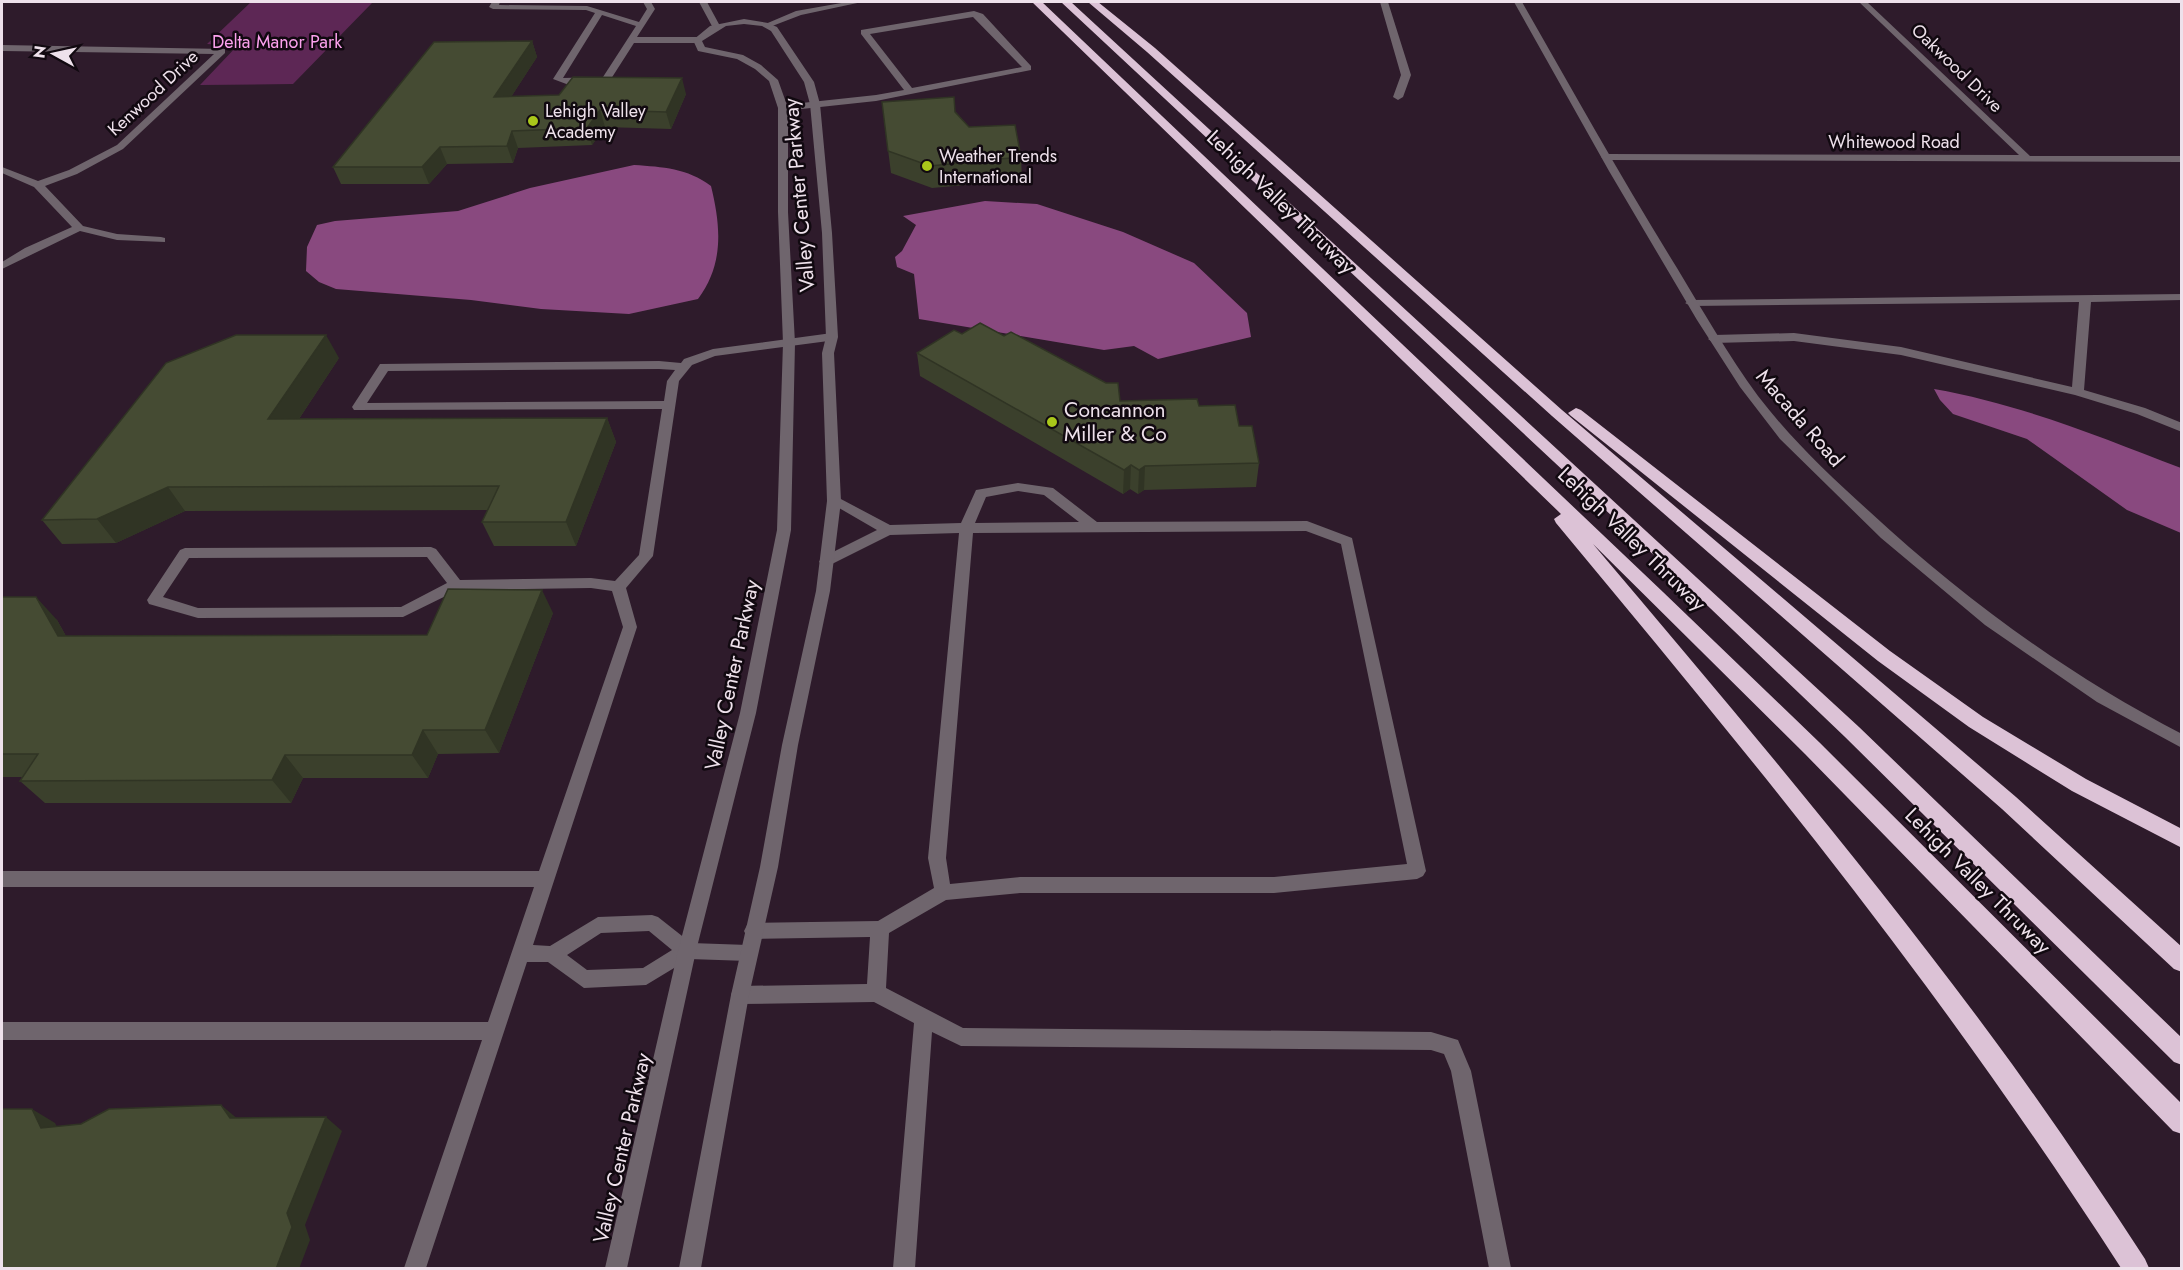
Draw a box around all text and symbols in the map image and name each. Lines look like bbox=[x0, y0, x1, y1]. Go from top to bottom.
street label: Oakwood Drive bbox=[1905, 18, 2009, 118]
north arrow bbox=[24, 24, 84, 84]
park label: Delta Manor Park bbox=[212, 29, 342, 55]
text: N bbox=[27, 44, 52, 60]
street label: Kenwood Drive bbox=[102, 44, 204, 142]
street label: Valley Center Parkway bbox=[776, 96, 822, 293]
place label: Lehigh Valley Academy bbox=[545, 98, 646, 145]
marker: Lehigh Valley Academy bbox=[526, 114, 540, 128]
street label: Lehigh Valley Thruway bbox=[1200, 123, 1363, 281]
street label: Whitewood Road bbox=[1828, 129, 1960, 155]
place label: Weather Trends International bbox=[939, 143, 1057, 190]
marker: Weather Trends International bbox=[920, 159, 934, 173]
street label: Macada Road bbox=[1749, 363, 1851, 473]
place label: Concannon Miller & Co bbox=[1064, 395, 1167, 449]
marker: Concannon Miller & Co bbox=[1045, 415, 1059, 429]
street label: Lehigh Valley Thruway bbox=[1551, 460, 1714, 618]
street label: Valley Center Parkway bbox=[697, 576, 767, 773]
street label: Lehigh Valley Thruway bbox=[1898, 801, 2058, 961]
street label: Valley Center Parkway bbox=[586, 1049, 659, 1246]

